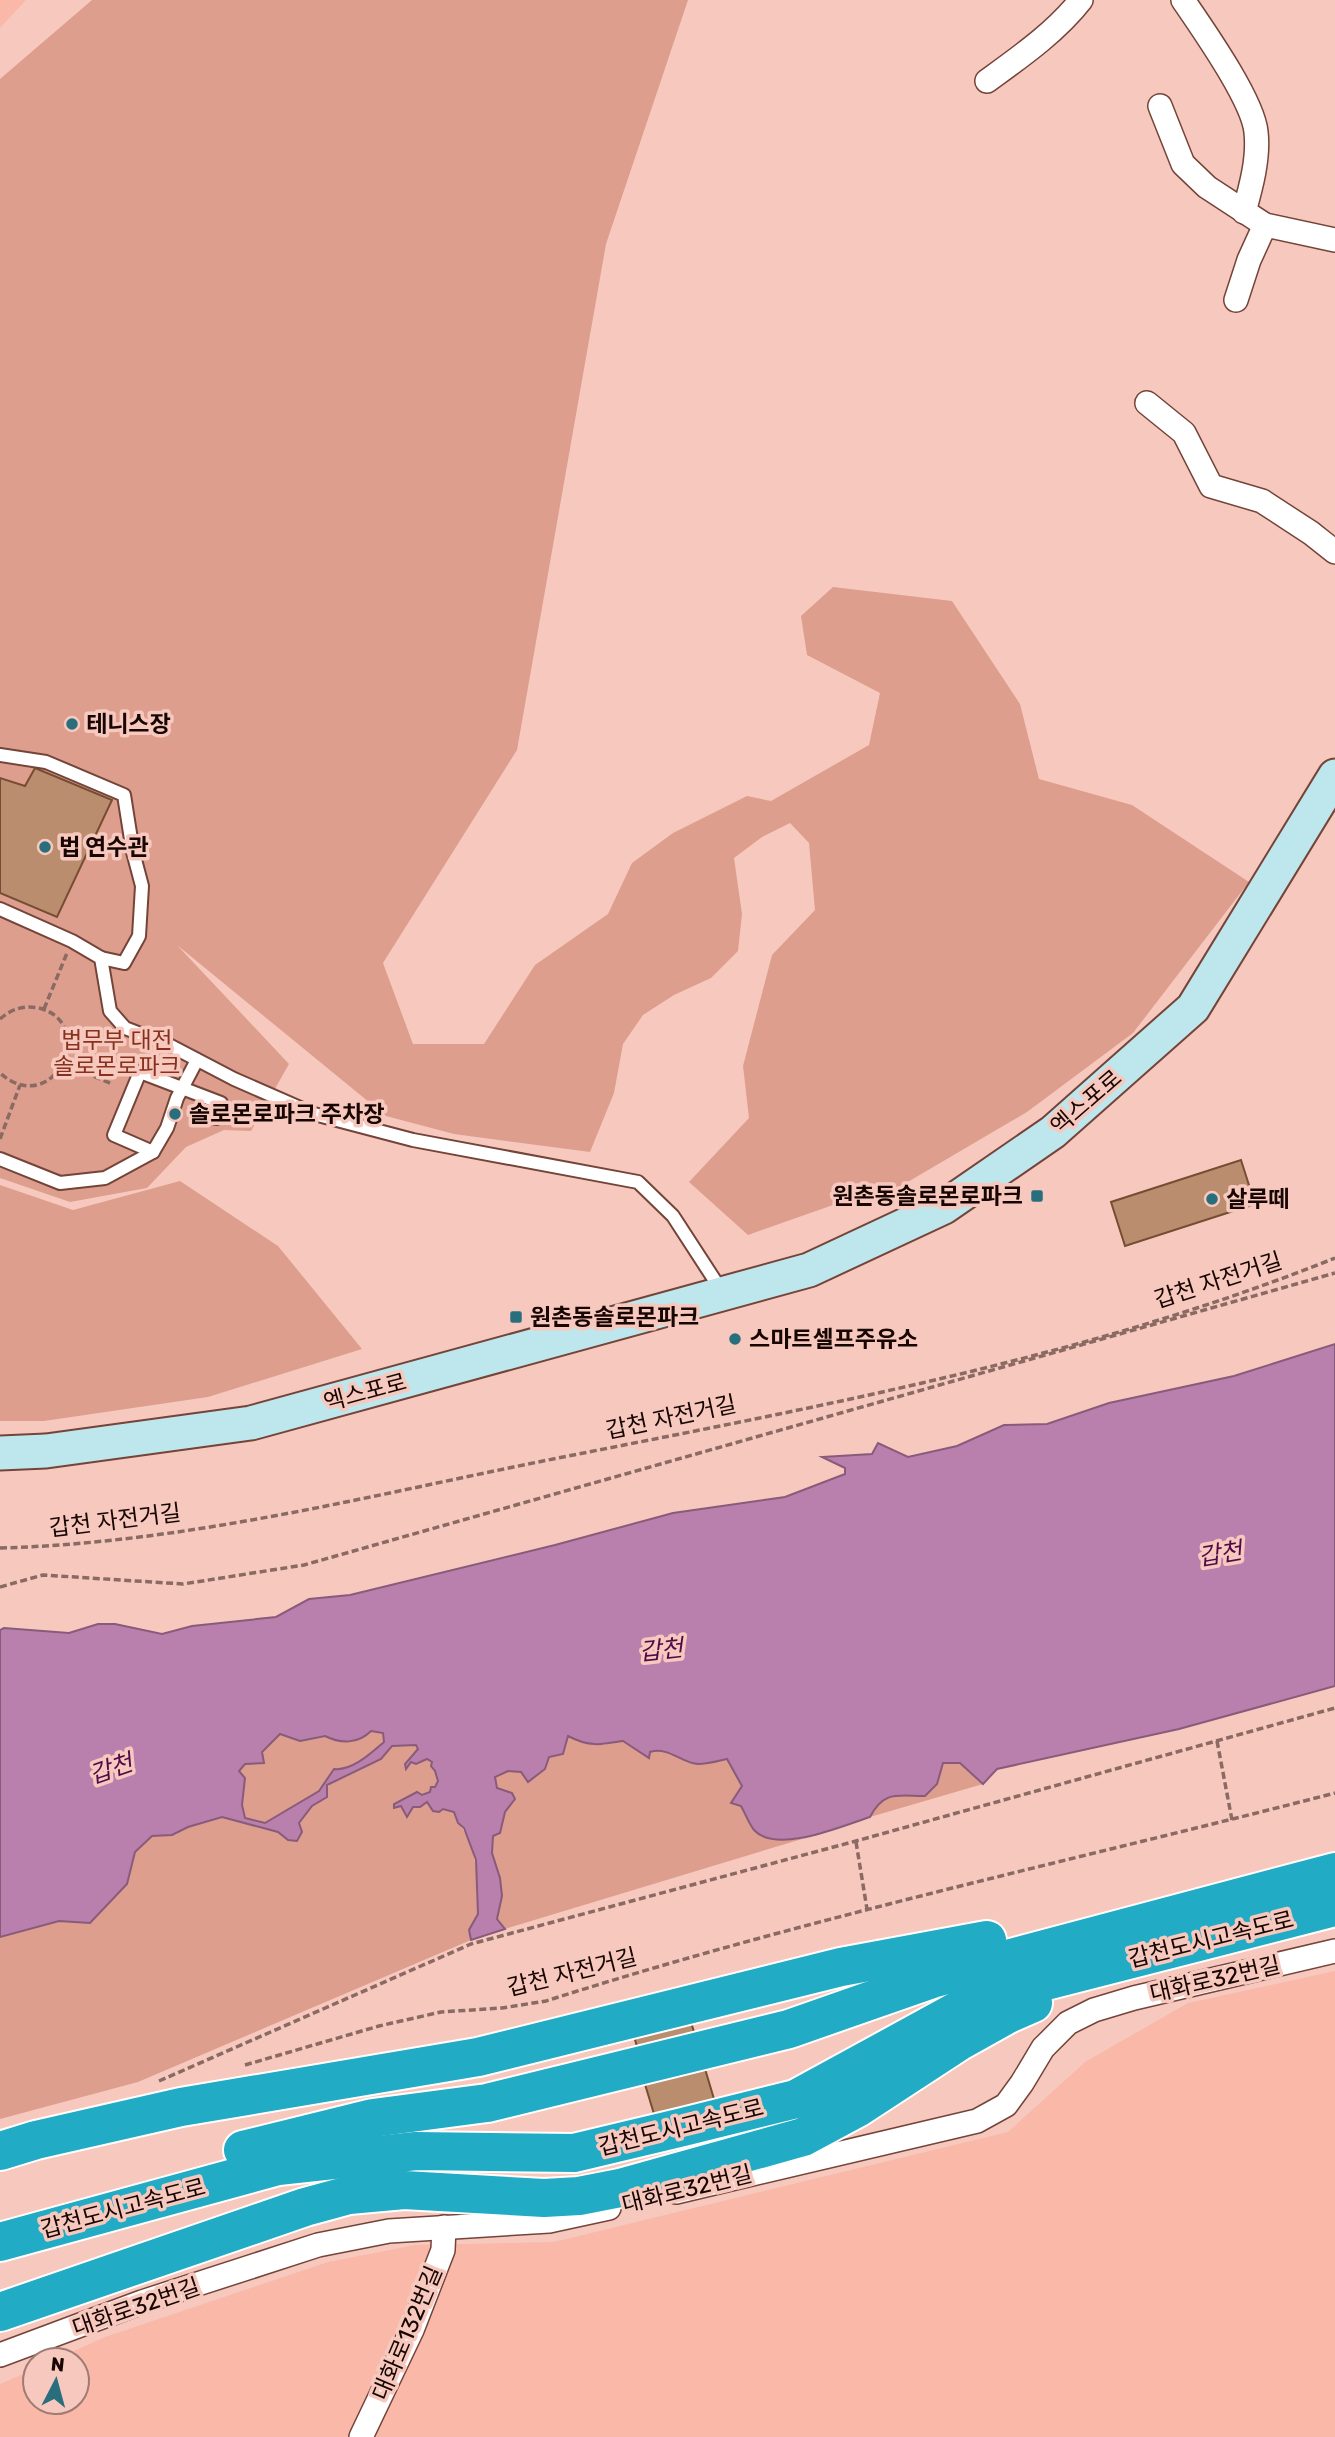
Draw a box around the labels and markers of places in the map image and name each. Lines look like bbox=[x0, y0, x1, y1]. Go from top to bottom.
place label: 테니스장 bbox=[86, 710, 171, 738]
marker: 테니스장 bbox=[64, 716, 80, 732]
place label: 법 연수관 bbox=[59, 833, 149, 861]
marker: 법 연수관 bbox=[37, 839, 53, 855]
place label: 솔로몬로파크 주차장 bbox=[189, 1100, 384, 1128]
marker: 솔로몬로파크 주차장 bbox=[167, 1106, 183, 1122]
place label: 원촌동솔로몬로파크 bbox=[833, 1182, 1023, 1210]
place label: 살루떼 bbox=[1226, 1185, 1289, 1213]
marker: 원촌동솔로몬로파크 bbox=[1029, 1188, 1045, 1204]
marker: 살루떼 bbox=[1204, 1191, 1220, 1207]
place label: 원촌동솔로몬파크 bbox=[530, 1303, 699, 1331]
marker: 원촌동솔로몬파크 bbox=[508, 1309, 524, 1325]
place label: 스마트셀프주유소 bbox=[749, 1325, 918, 1353]
marker: 스마트셀프주유소 bbox=[727, 1331, 743, 1347]

